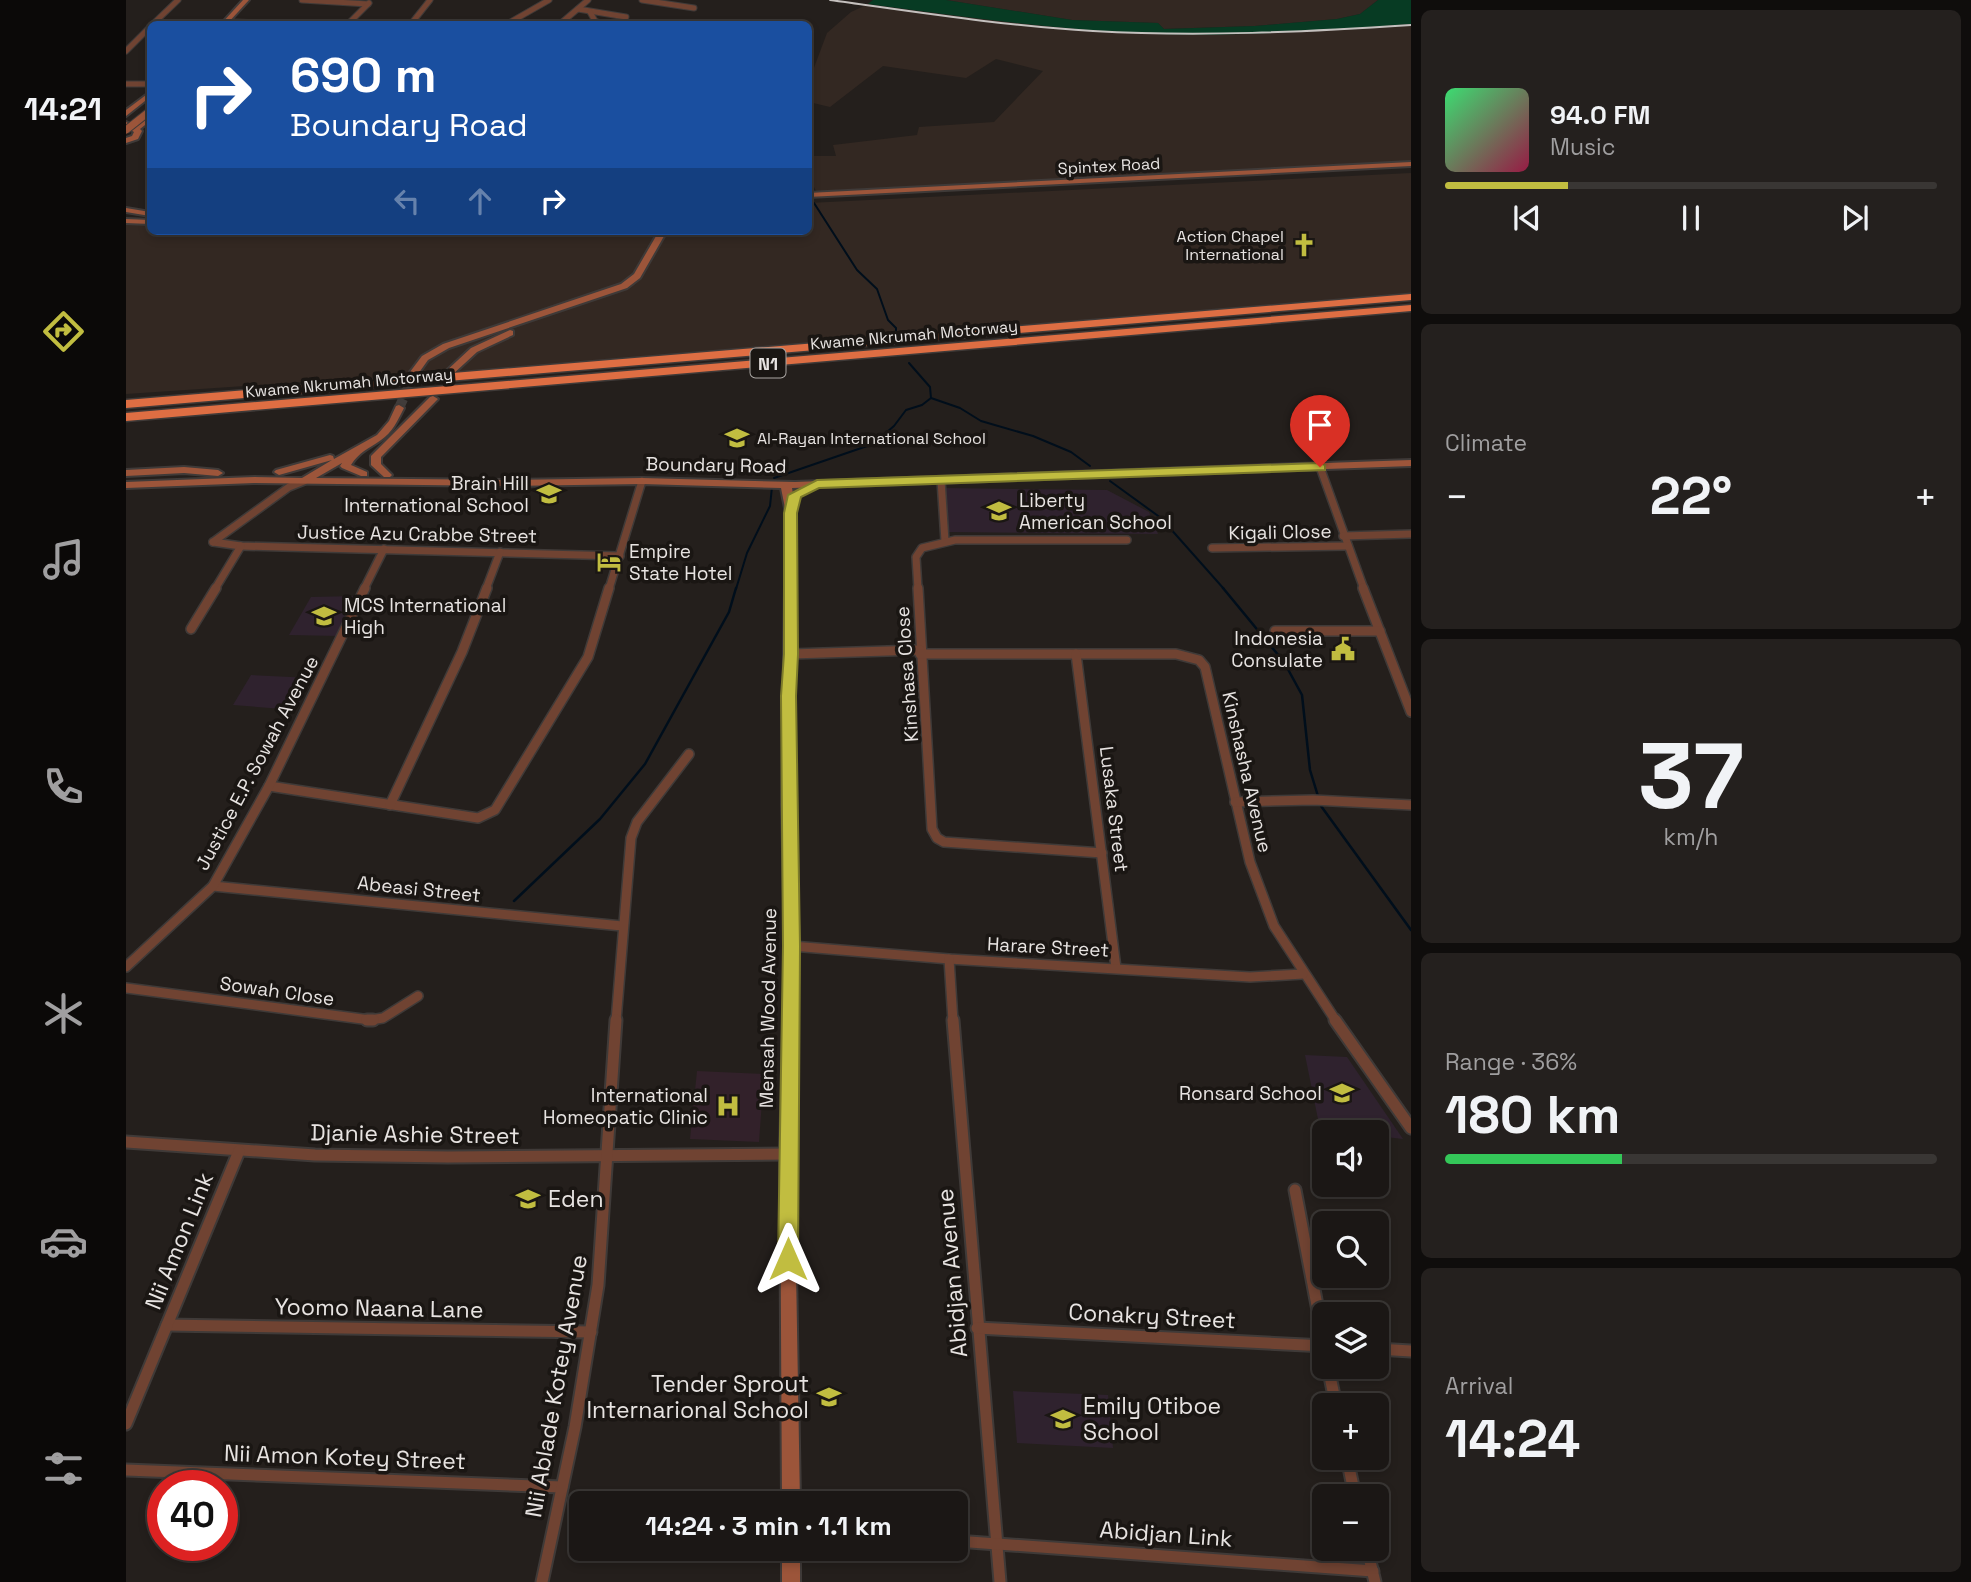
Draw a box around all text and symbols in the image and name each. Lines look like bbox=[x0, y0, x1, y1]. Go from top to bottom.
text: 690 m bbox=[290, 44, 437, 106]
icon: right bbox=[175, 49, 266, 140]
text: 14:21 bbox=[24, 89, 102, 129]
text: 94.0 FM bbox=[1550, 98, 1650, 132]
text: Boundary Road bbox=[290, 105, 528, 145]
text: Music bbox=[1550, 132, 1615, 162]
street label: Spintex Road bbox=[1057, 153, 1161, 179]
icon: left bbox=[388, 182, 426, 220]
icon: ahead bbox=[461, 182, 499, 220]
icon: right bbox=[534, 182, 572, 220]
icon: previous bbox=[1508, 199, 1546, 237]
icon: pause bbox=[1672, 199, 1710, 237]
icon: next bbox=[1836, 199, 1874, 237]
place label: Action Chapel International bbox=[1177, 226, 1284, 265]
church icon: Action Chapel International bbox=[1290, 231, 1318, 259]
icon: directions bbox=[39, 307, 88, 356]
street label: Kwame Nkrumah Motorway bbox=[809, 315, 1019, 355]
road number: N1 bbox=[750, 348, 786, 377]
street label: Kwame Nkrumah Motorway bbox=[244, 363, 454, 403]
pin bbox=[1290, 395, 1350, 467]
icon: arrive bbox=[1301, 406, 1339, 444]
school or university icon: Al-Rayan International School bbox=[723, 424, 751, 452]
place label: Al-Rayan International School bbox=[757, 428, 986, 449]
text: Climate bbox=[1445, 428, 1527, 458]
street label: Boundary Road bbox=[645, 451, 787, 479]
text: 22° bbox=[1650, 463, 1732, 529]
place label: Brain Hill International School bbox=[344, 471, 529, 518]
text: − bbox=[1445, 473, 1469, 521]
text: + bbox=[1913, 473, 1937, 521]
school or university icon: Brain Hill International School bbox=[535, 480, 563, 508]
place label: Liberty American School bbox=[1019, 488, 1172, 535]
school or university icon: Liberty American School bbox=[985, 497, 1013, 525]
street label: Justice Azu Crabbe Street bbox=[297, 519, 537, 549]
street label: Kigali Close bbox=[1228, 519, 1332, 545]
icon: music bbox=[39, 535, 88, 584]
place label: Empire State Hotel bbox=[629, 539, 732, 586]
hotel icon: Empire State Hotel bbox=[595, 548, 623, 576]
place label: MCS International High bbox=[344, 593, 506, 640]
school or university icon: MCS International High bbox=[310, 602, 338, 630]
street label: Kinshasa Close bbox=[890, 605, 924, 743]
place label: Indonesia Consulate bbox=[1231, 626, 1323, 673]
public building icon: Indonesia Consulate bbox=[1329, 635, 1357, 663]
street label: Justice E.P. Sowah Avenue bbox=[190, 651, 324, 875]
street label: Kinshasha Avenue bbox=[1216, 689, 1278, 855]
text: 37 bbox=[1638, 718, 1744, 835]
street label: Lusaka Street bbox=[1094, 745, 1134, 873]
icon: phone bbox=[39, 762, 88, 811]
text: km/h bbox=[1664, 822, 1718, 852]
street label: Abeasi Street bbox=[356, 870, 482, 908]
street label: Mensah Wood Avenue bbox=[754, 908, 782, 1108]
street label: Harare Street bbox=[986, 931, 1110, 963]
street label: Sowah Close bbox=[218, 971, 336, 1011]
icon: climate bbox=[39, 989, 88, 1038]
text: Range · 36% bbox=[1445, 1047, 1577, 1077]
school or university icon: Ronsard School bbox=[1328, 1079, 1356, 1107]
place label: Ronsard School bbox=[1179, 1081, 1322, 1106]
text: 180 km bbox=[1445, 1082, 1620, 1148]
place label: International Homeopatic Clinic bbox=[543, 1083, 708, 1130]
hospital icon: International Homeopatic Clinic bbox=[714, 1092, 742, 1120]
street label: Djanie Ashie Street bbox=[310, 1117, 520, 1151]
map controls bbox=[1312, 1120, 1389, 1561]
button: sound bbox=[1312, 1120, 1389, 1197]
street label: Nii Amon Link bbox=[138, 1168, 220, 1314]
place label: Eden bbox=[548, 1184, 603, 1214]
school or university icon: Eden bbox=[514, 1185, 542, 1213]
street label: Abidjan Avenue bbox=[930, 1187, 974, 1359]
button: search bbox=[1312, 1211, 1389, 1288]
icon: car bbox=[39, 1217, 88, 1266]
position arrow bbox=[751, 1222, 825, 1296]
street label: Nii Ablade Kotey Avenue bbox=[518, 1252, 594, 1520]
street label: Yoomo Naana Lane bbox=[274, 1291, 484, 1325]
street label: Conakry Street bbox=[1068, 1297, 1236, 1335]
button: layers bbox=[1312, 1302, 1389, 1379]
place label: Tender Sprout Internarional School bbox=[586, 1369, 809, 1425]
text: Arrival bbox=[1445, 1371, 1513, 1401]
school or university icon: Tender Sprout Internarional School bbox=[815, 1383, 843, 1411]
place label: Emily Otiboe School bbox=[1083, 1391, 1221, 1447]
button: + bbox=[1312, 1393, 1389, 1470]
school or university icon: Emily Otiboe School bbox=[1049, 1405, 1077, 1433]
text: 14:24 bbox=[1445, 1406, 1580, 1472]
street label: Nii Amon Kotey Street bbox=[224, 1438, 466, 1476]
icon: filters bbox=[39, 1444, 88, 1493]
speed limit sign: 40 bbox=[147, 1470, 238, 1561]
button: − bbox=[1312, 1484, 1389, 1561]
text: 14:24 · 3 min · 1.1 km bbox=[645, 1509, 892, 1543]
street label: Abidjan Link bbox=[1098, 1514, 1234, 1554]

